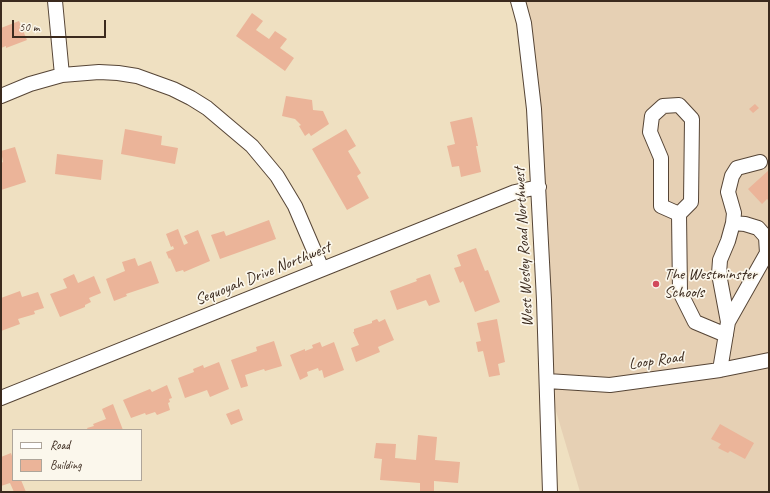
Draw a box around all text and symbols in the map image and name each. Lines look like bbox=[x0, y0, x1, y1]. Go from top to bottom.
scale bar bbox=[14, 12, 108, 38]
text: 50 m bbox=[19, 19, 39, 35]
street label: West Wesley Road Northwest bbox=[510, 167, 538, 327]
street label: Sequoyah Drive Northwest bbox=[193, 238, 333, 310]
place label: The Westminster Schools bbox=[664, 265, 757, 303]
marker: The Westminster Schools bbox=[651, 279, 661, 289]
street label: Loop Road bbox=[628, 348, 684, 374]
legend bbox=[12, 429, 142, 481]
text: Road bbox=[50, 437, 70, 453]
text: Building bbox=[50, 457, 82, 473]

